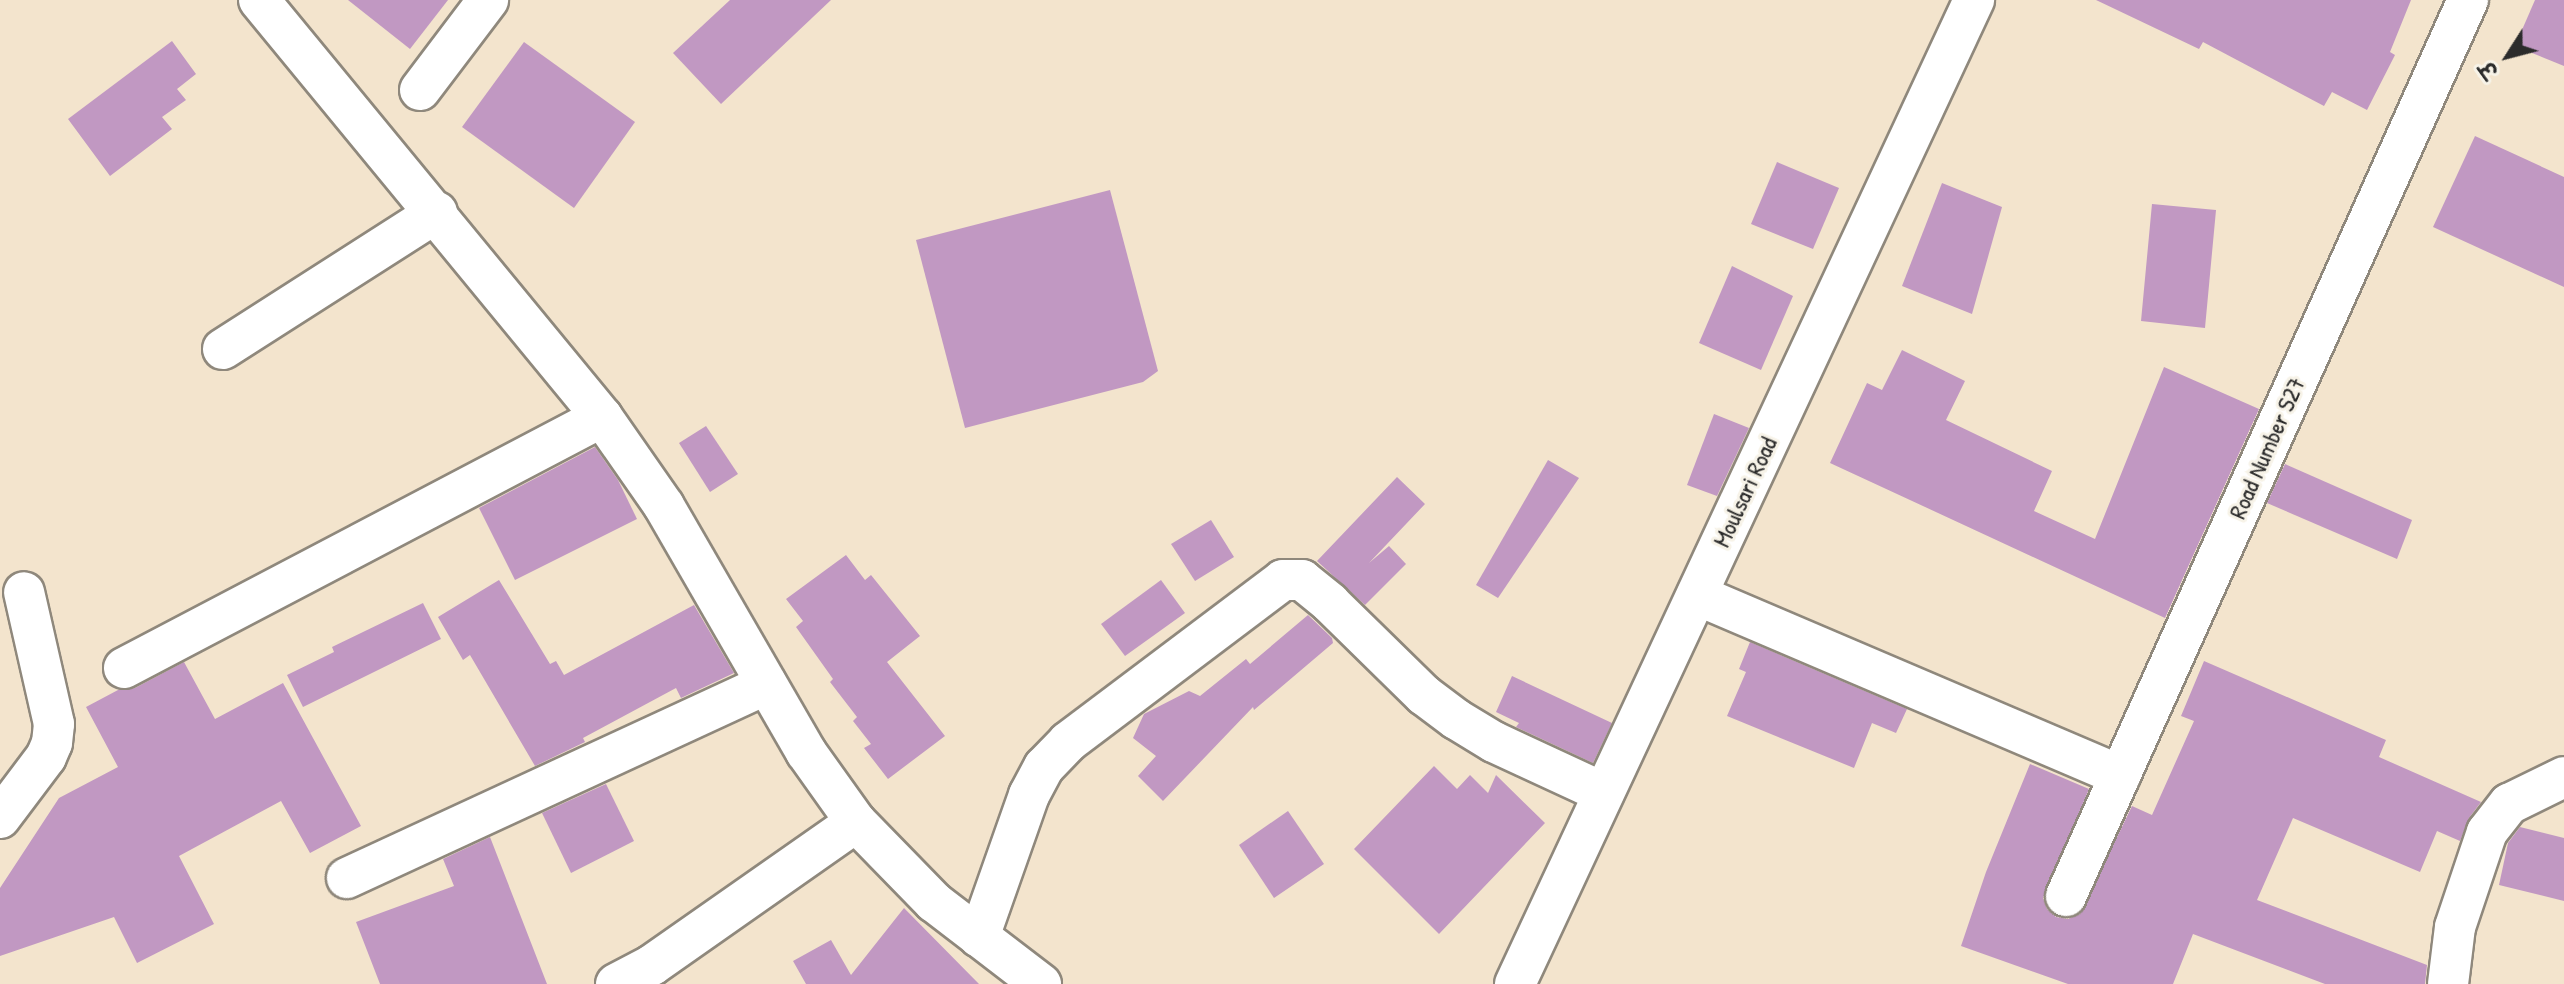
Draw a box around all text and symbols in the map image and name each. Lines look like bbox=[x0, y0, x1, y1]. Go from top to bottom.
north arrow bbox=[2468, 16, 2548, 96]
text: उ bbox=[2472, 55, 2505, 85]
street label: Road Number S27 bbox=[2223, 373, 2311, 523]
street label: Moulsari Road bbox=[1707, 432, 1783, 552]

